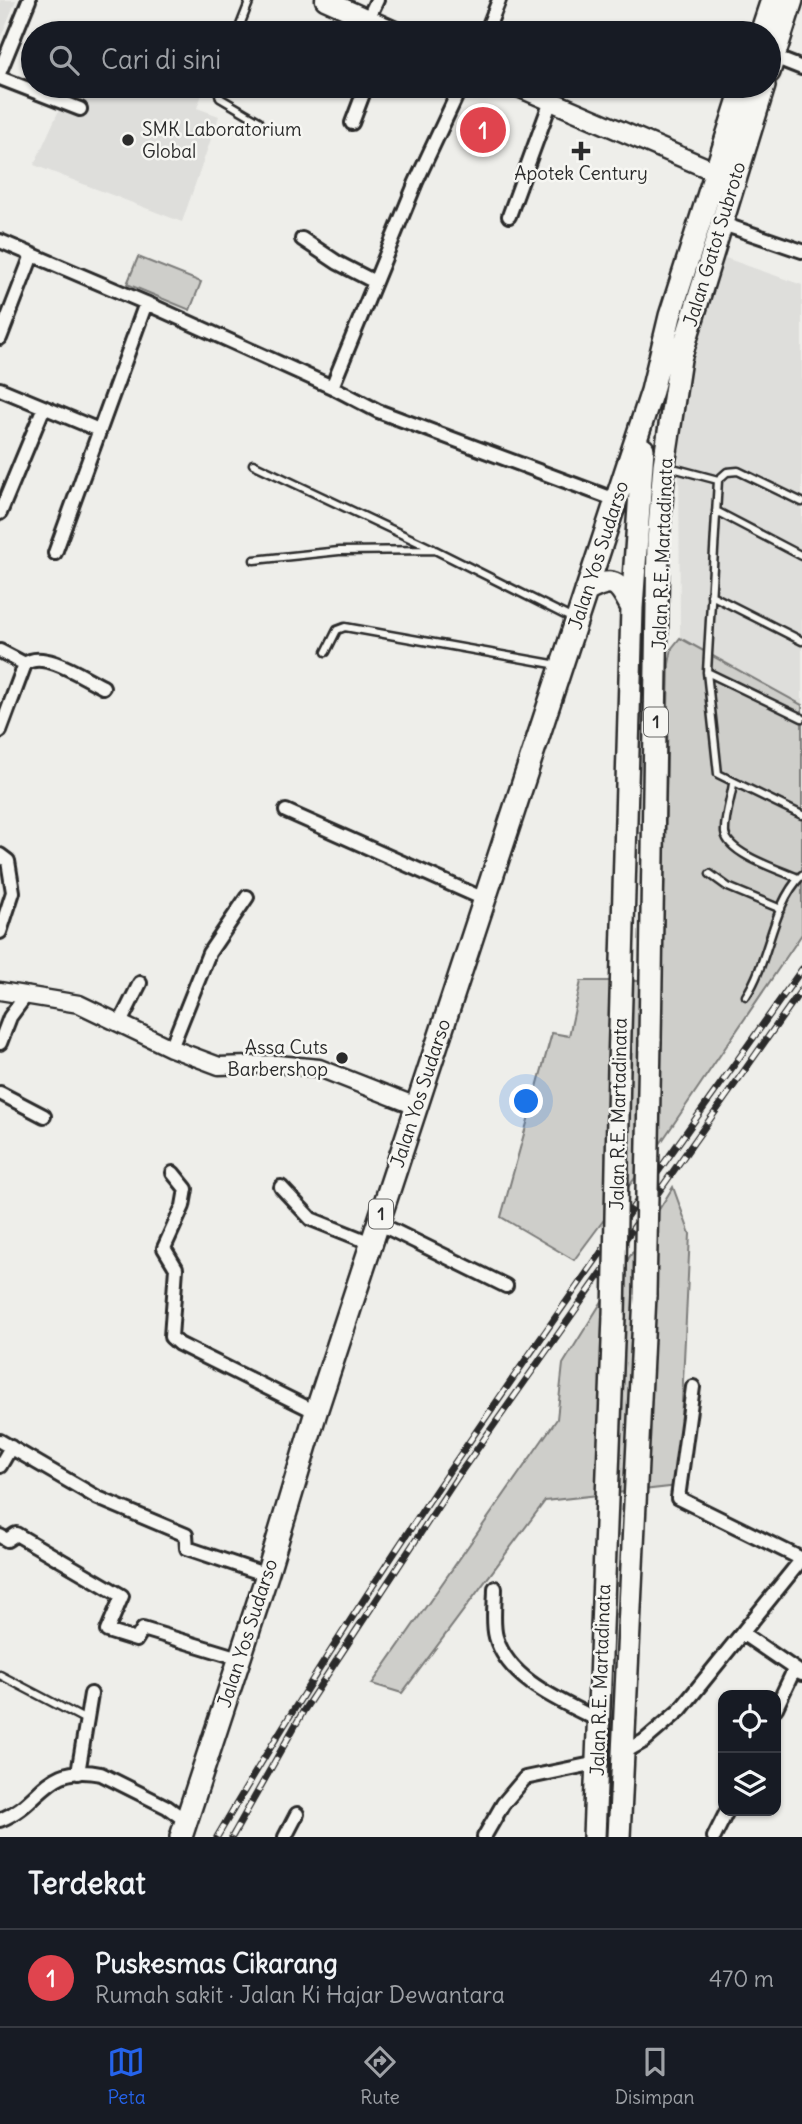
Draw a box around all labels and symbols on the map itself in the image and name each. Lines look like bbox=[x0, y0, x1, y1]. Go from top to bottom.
pin: 1 bbox=[460, 104, 506, 156]
place label: SMK Laboratorium Global bbox=[142, 117, 302, 163]
marker: SMK Laboratorium Global bbox=[120, 132, 136, 148]
marker: Apotek Century bbox=[573, 143, 589, 159]
street label: Jalan Gatot Subroto bbox=[678, 159, 750, 329]
place label: Apotek Century bbox=[514, 161, 648, 185]
street label: Jalan R.E. Martadinata bbox=[647, 457, 677, 651]
street label: Jalan Yos Sudarso bbox=[563, 478, 633, 632]
road number: 1 bbox=[644, 708, 668, 736]
street label: Jalan Yos Sudarso bbox=[385, 1016, 455, 1170]
street label: Jalan R.E. Martadinata bbox=[604, 1017, 632, 1210]
place label: Assa Cuts Barbershop bbox=[227, 1035, 328, 1081]
marker: Assa Cuts Barbershop bbox=[334, 1050, 350, 1066]
your location bbox=[509, 1084, 543, 1118]
road number: 1 bbox=[369, 1199, 393, 1228]
street label: Jalan Yos Sudarso bbox=[212, 1556, 282, 1710]
street label: Jalan R.E. Martadinata bbox=[585, 1583, 615, 1777]

